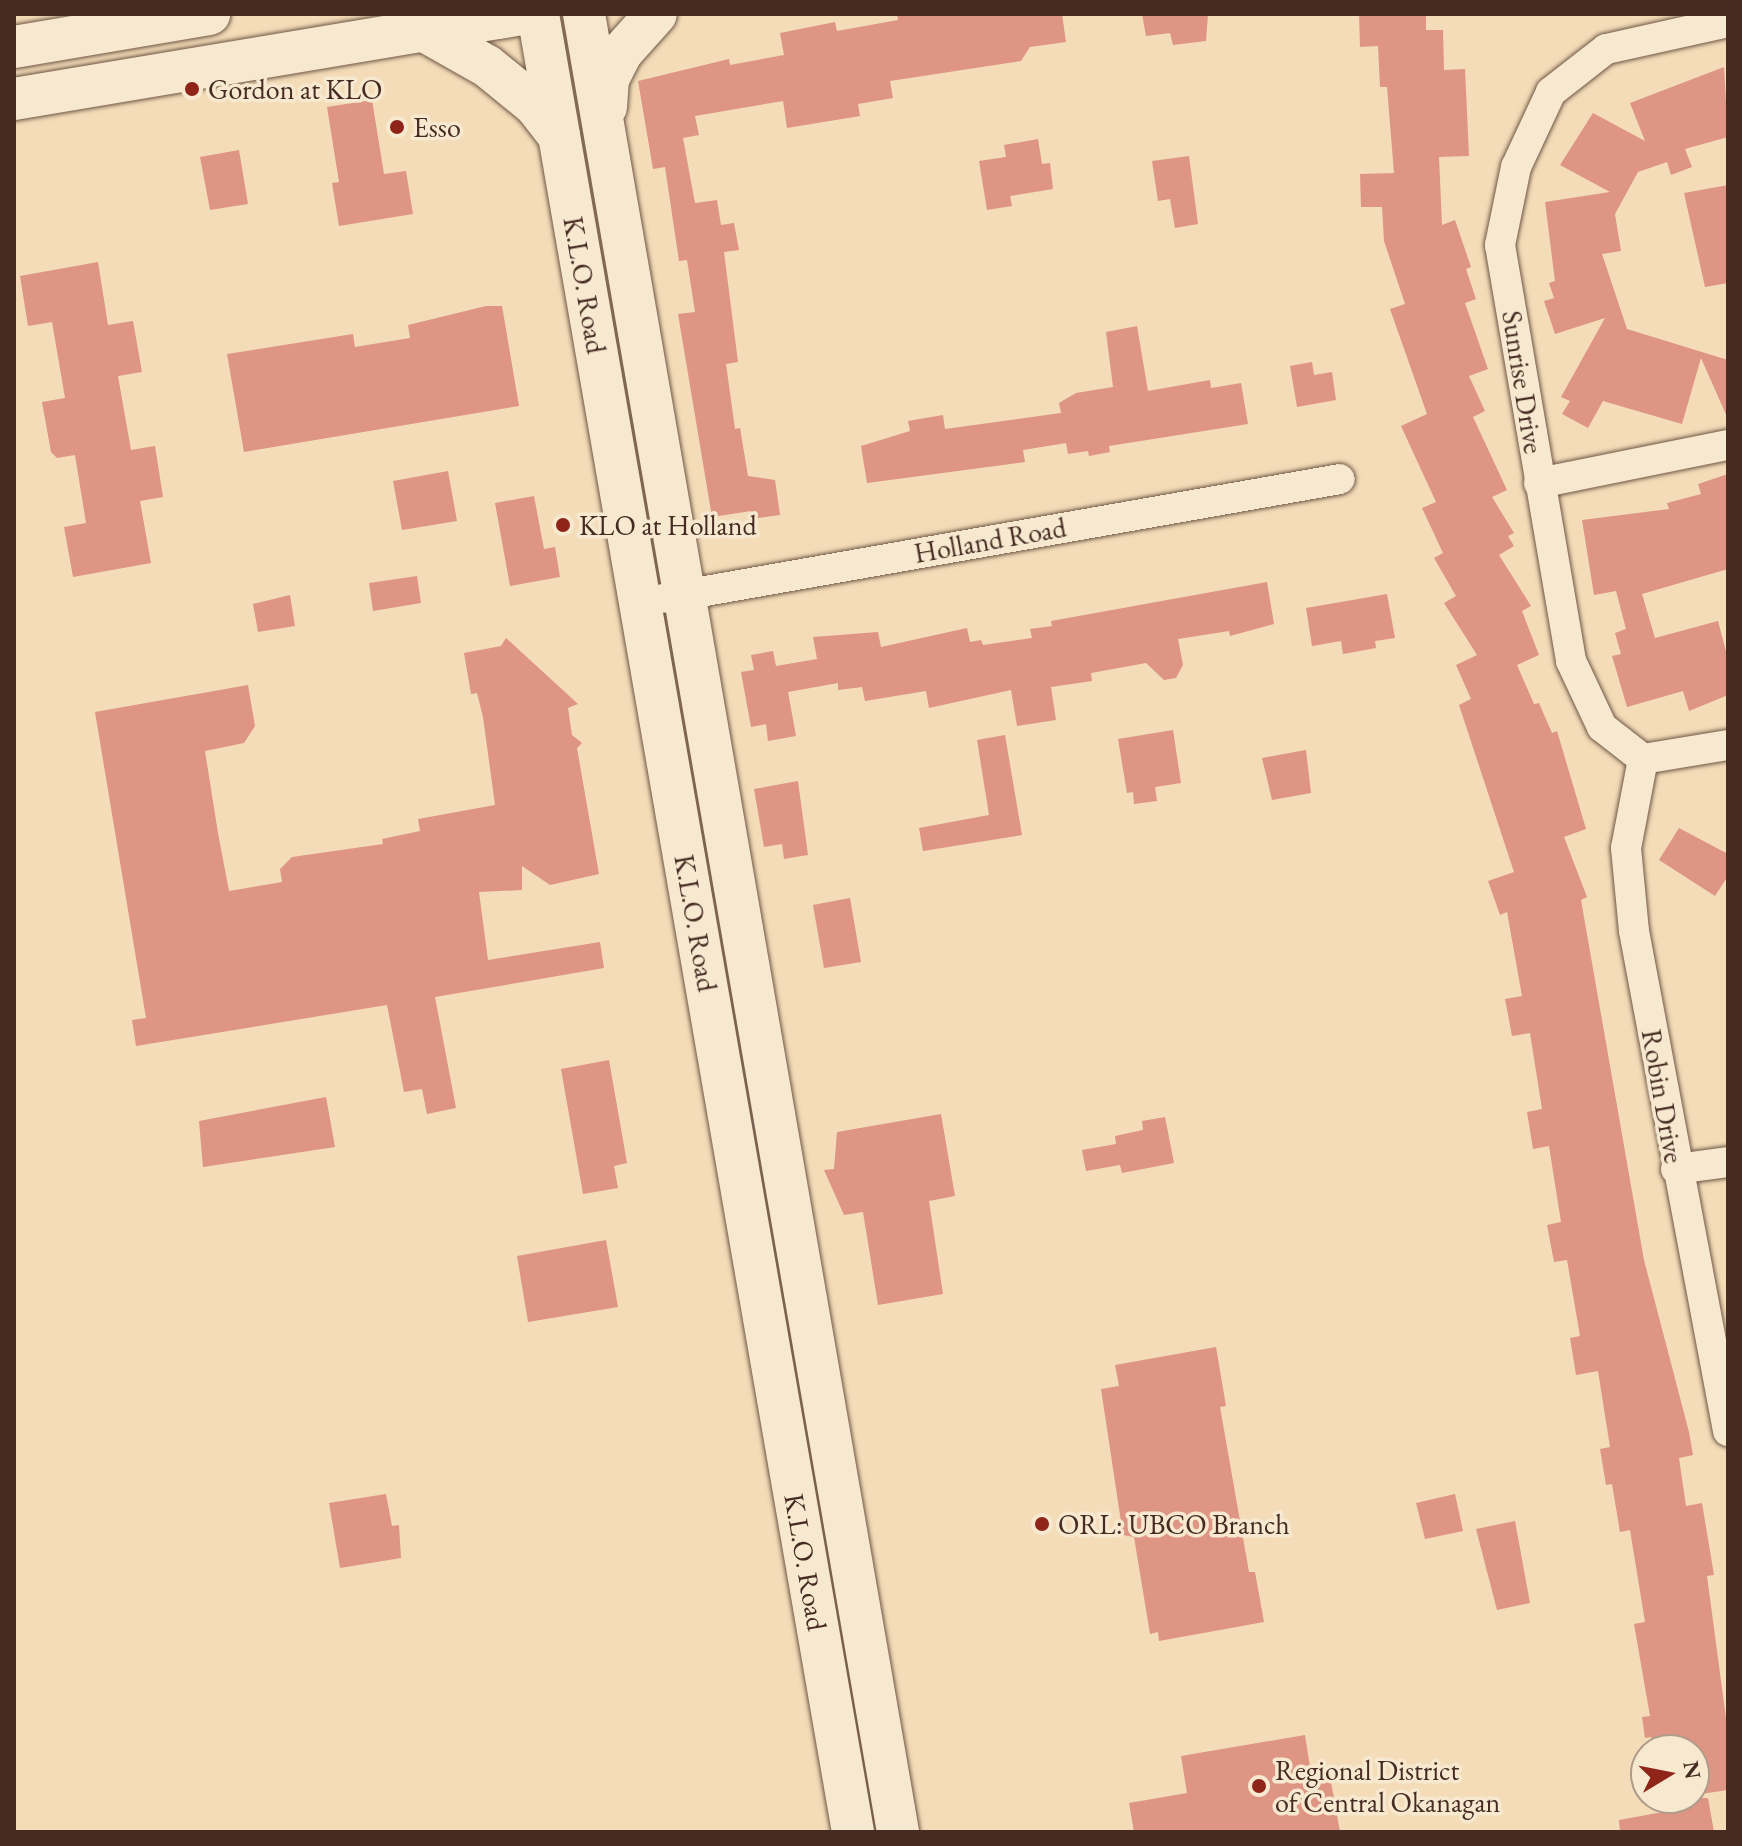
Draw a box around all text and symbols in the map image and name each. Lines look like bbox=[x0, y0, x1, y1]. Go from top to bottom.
place label: Gordon at KLO bbox=[208, 72, 382, 106]
marker: Gordon at KLO bbox=[183, 80, 201, 98]
place label: Esso bbox=[413, 110, 461, 144]
marker: Esso bbox=[388, 118, 406, 136]
street label: K.L.O. Road bbox=[556, 214, 614, 356]
street label: Sunrise Drive bbox=[1495, 308, 1551, 456]
place label: KLO at Holland bbox=[579, 508, 757, 542]
street label: Holland Road bbox=[911, 510, 1069, 570]
marker: KLO at Holland bbox=[554, 516, 572, 534]
street label: K.L.O. Road bbox=[667, 852, 725, 994]
street label: Robin Drive bbox=[1635, 1026, 1691, 1166]
street label: K.L.O. Road bbox=[777, 1491, 835, 1633]
place label: ORL: UBCO Branch bbox=[1058, 1507, 1290, 1541]
marker: ORL: UBCO Branch bbox=[1033, 1515, 1051, 1533]
north arrow bbox=[1630, 1734, 1710, 1814]
place label: Regional District of Central Okanagan bbox=[1275, 1753, 1500, 1819]
text: N bbox=[1676, 1759, 1708, 1781]
marker: Regional District of Central Okanagan bbox=[1250, 1777, 1268, 1795]

